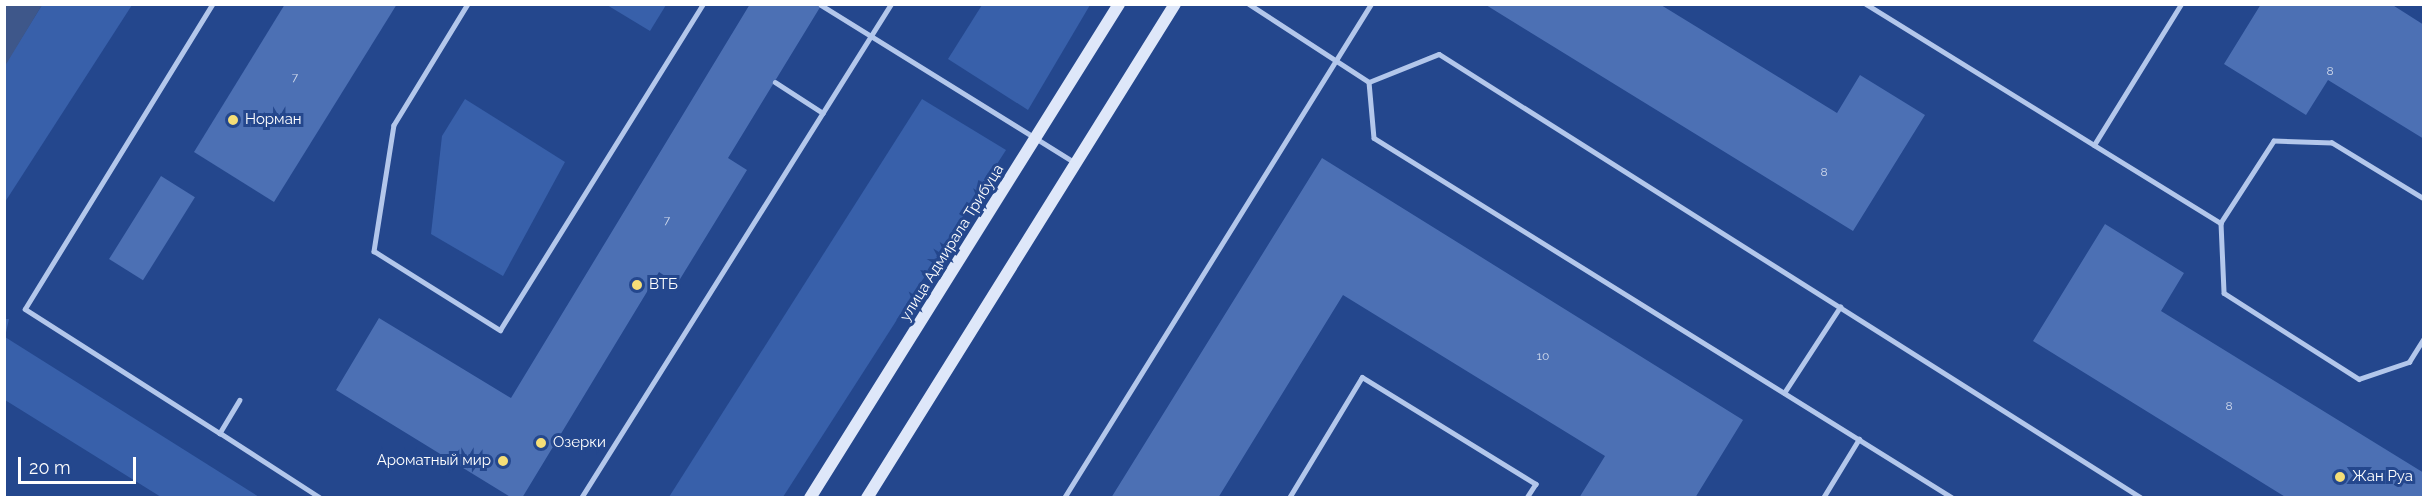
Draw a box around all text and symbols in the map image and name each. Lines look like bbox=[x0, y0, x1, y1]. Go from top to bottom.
house number: 8 bbox=[2326, 65, 2334, 79]
house number: 7 bbox=[292, 71, 298, 85]
place label: Норман bbox=[245, 111, 302, 129]
marker: Норман bbox=[226, 113, 240, 127]
street label: улица Адмирала Трибуца bbox=[896, 161, 1008, 325]
house number: 8 bbox=[1820, 166, 1828, 180]
house number: 7 bbox=[664, 214, 670, 228]
place label: ВТБ bbox=[649, 276, 678, 294]
marker: ВТБ bbox=[630, 278, 644, 292]
house number: 10 bbox=[1537, 350, 1549, 364]
house number: 8 bbox=[2225, 400, 2233, 414]
place label: Озерки bbox=[553, 434, 606, 452]
marker: Озерки bbox=[534, 436, 548, 450]
scale bar bbox=[21, 445, 140, 483]
place label: Ароматный мир bbox=[377, 452, 491, 470]
marker: Ароматный мир bbox=[496, 454, 510, 468]
text: 20 m bbox=[29, 457, 71, 478]
place label: Жан Руа bbox=[2352, 468, 2413, 486]
marker: Жан Руа bbox=[2333, 470, 2347, 484]

